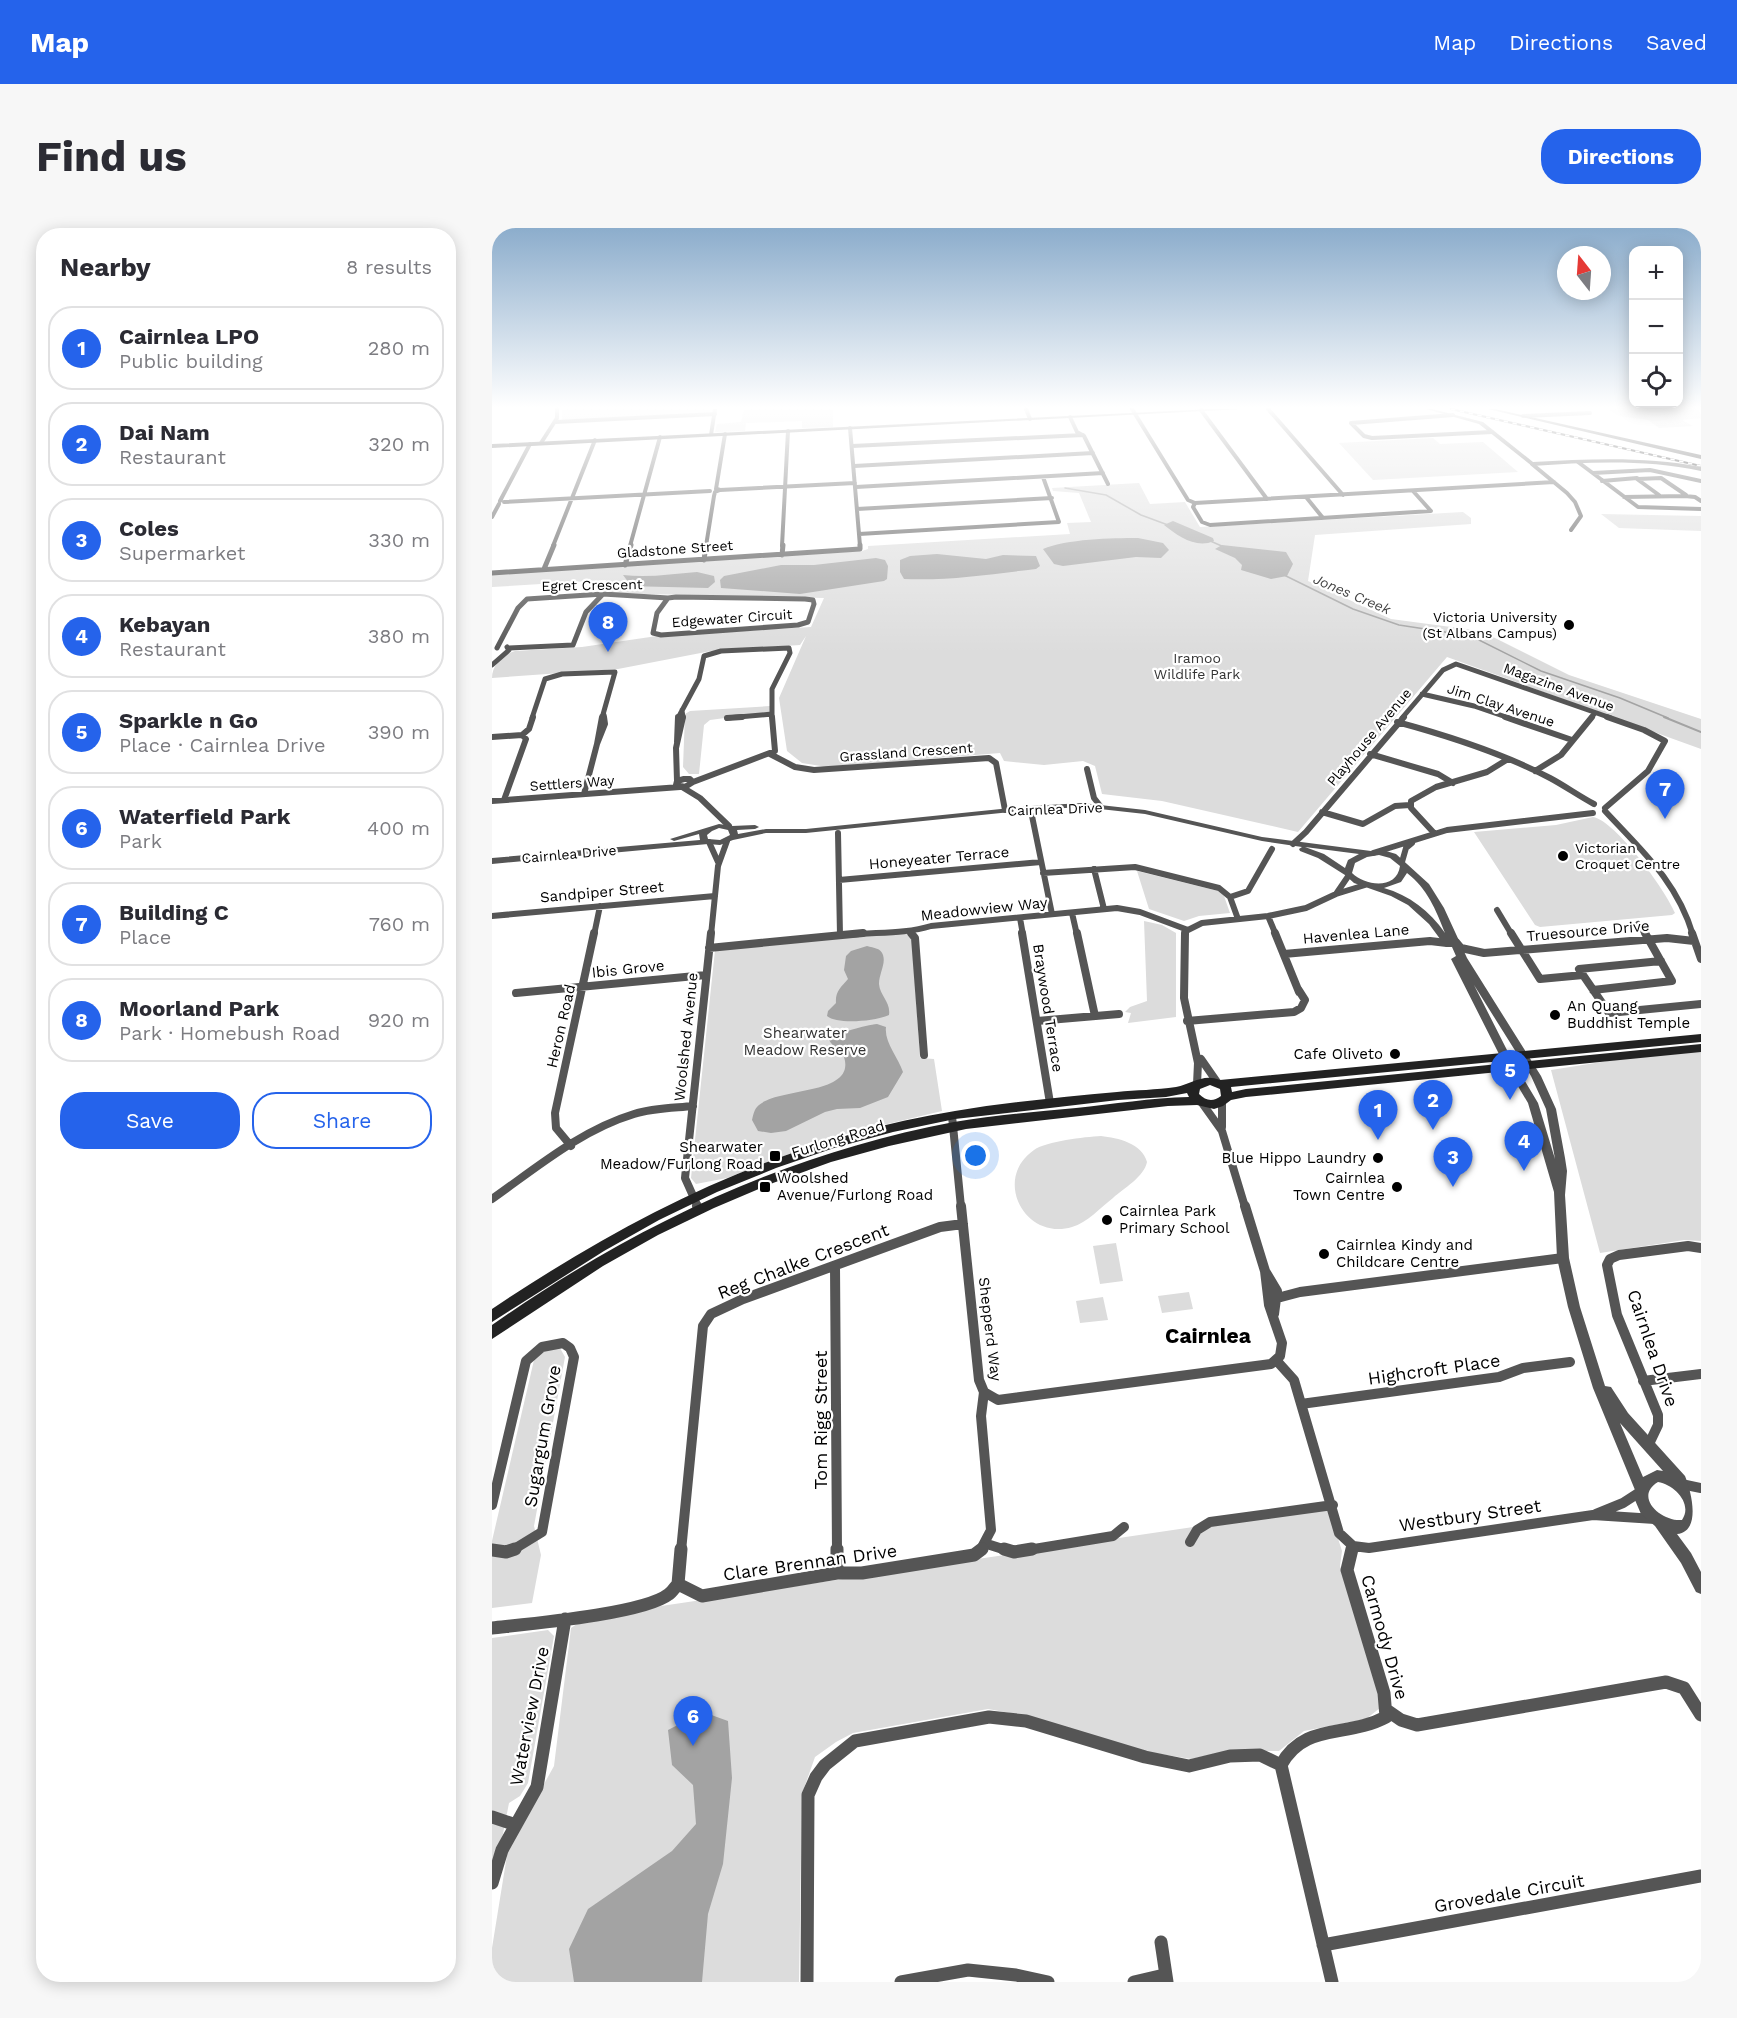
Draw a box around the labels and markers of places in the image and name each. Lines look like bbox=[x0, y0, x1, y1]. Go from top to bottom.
pin: 8 bbox=[588, 602, 628, 652]
place label: Victoria University (St Albans Campus) bbox=[1422, 609, 1558, 641]
marker: Victoria University (St Albans Campus) bbox=[1562, 618, 1576, 632]
pin: 7 bbox=[1646, 770, 1684, 819]
place label: Victorian Croquet Centre bbox=[1575, 840, 1680, 872]
marker: Victorian Croquet Centre bbox=[1556, 849, 1570, 863]
place label: An Quang Buddhist Temple bbox=[1567, 997, 1690, 1032]
marker: An Quang Buddhist Temple bbox=[1548, 1008, 1562, 1022]
place label: Cafe Oliveto bbox=[1294, 1045, 1383, 1063]
marker: Cafe Oliveto bbox=[1388, 1047, 1402, 1061]
pin: 5 bbox=[1490, 1050, 1530, 1100]
pin: 2 bbox=[1414, 1080, 1452, 1130]
pin: 1 bbox=[1358, 1090, 1398, 1140]
pin: 4 bbox=[1504, 1122, 1544, 1171]
place label: Shearwater Meadow/Furlong Road bbox=[600, 1138, 763, 1173]
pin: 3 bbox=[1434, 1138, 1472, 1187]
marker: Shearwater Meadow/Furlong Road bbox=[768, 1149, 782, 1163]
place label: Blue Hippo Laundry bbox=[1221, 1149, 1366, 1167]
marker: Blue Hippo Laundry bbox=[1371, 1151, 1385, 1165]
place label: Woolshed Avenue/Furlong Road bbox=[777, 1169, 933, 1204]
place label: Cairnlea Town Centre bbox=[1293, 1169, 1385, 1204]
marker: Woolshed Avenue/Furlong Road bbox=[758, 1180, 772, 1194]
marker: Cairnlea Town Centre bbox=[1390, 1180, 1404, 1194]
place label: Cairnlea Park Primary School bbox=[1119, 1202, 1230, 1237]
marker: Cairnlea Park Primary School bbox=[1100, 1213, 1114, 1227]
place label: Cairnlea Kindy and Childcare Centre bbox=[1336, 1236, 1473, 1271]
marker: Cairnlea Kindy and Childcare Centre bbox=[1317, 1247, 1331, 1261]
pin: 6 bbox=[674, 1696, 712, 1746]

